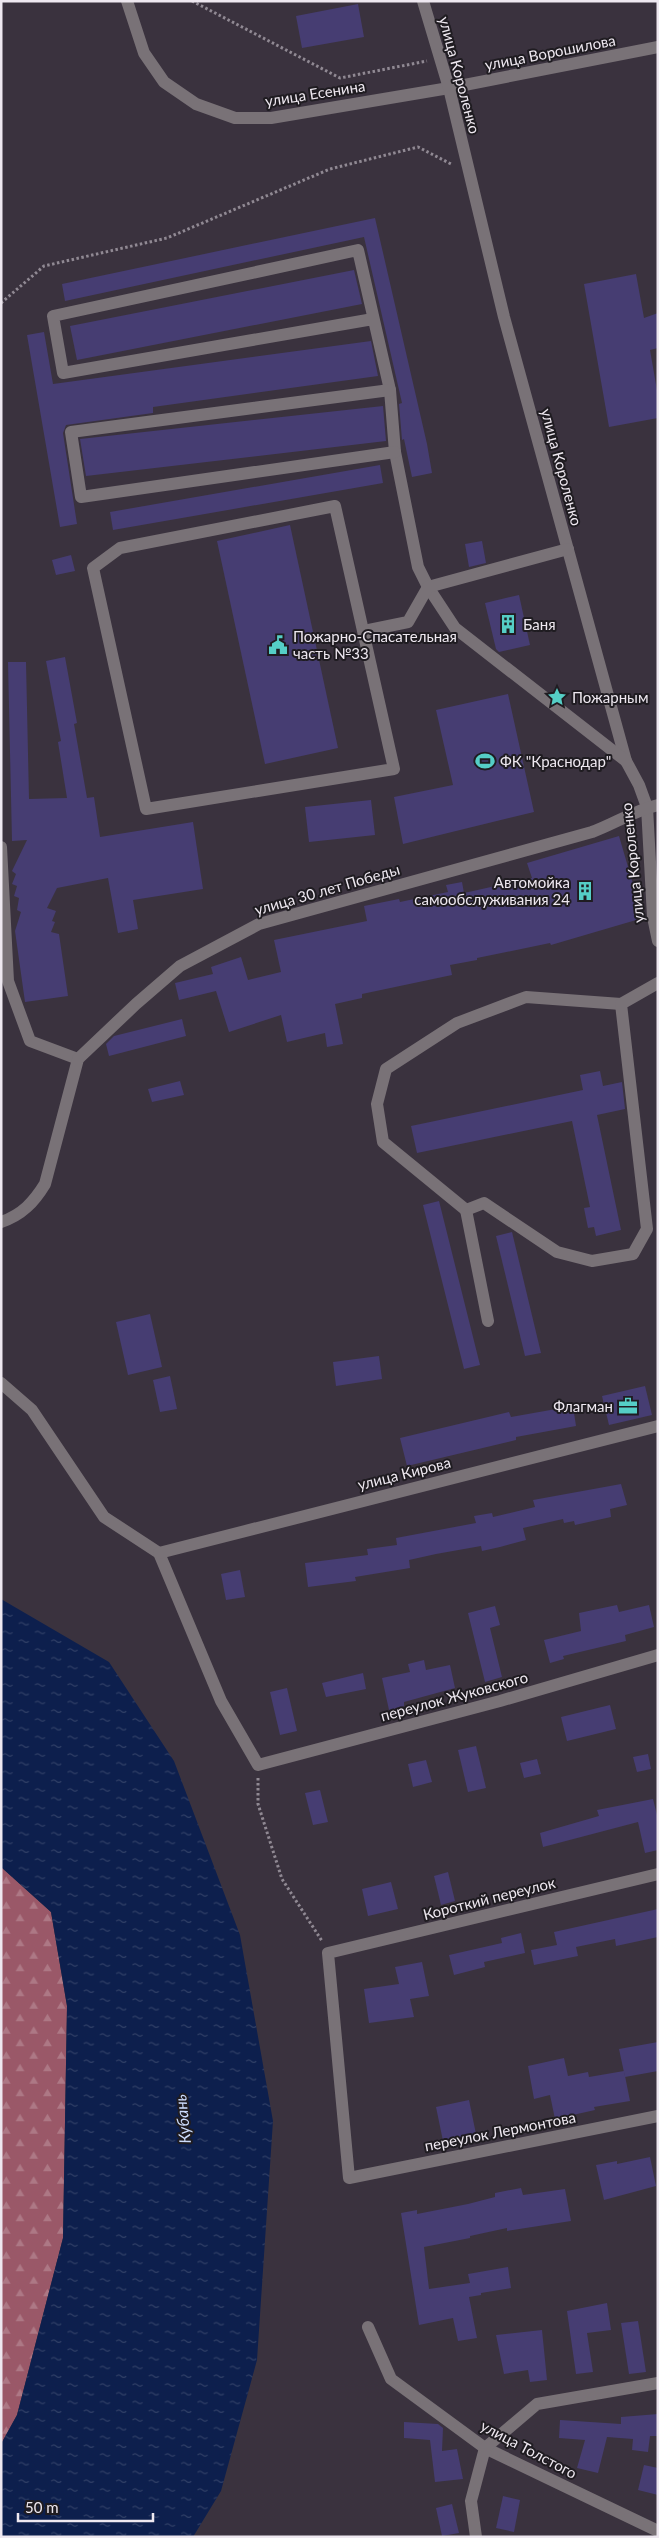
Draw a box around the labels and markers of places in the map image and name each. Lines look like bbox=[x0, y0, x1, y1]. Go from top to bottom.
building icon: Баня bbox=[497, 613, 519, 635]
place label: Баня bbox=[523, 615, 556, 633]
place label: Пожарно-Спасательная часть №33 bbox=[293, 627, 457, 662]
public building icon: Пожарно-Спасательная часть №33 bbox=[267, 634, 289, 656]
place icon: Пожарным bbox=[546, 686, 568, 708]
place label: Пожарным bbox=[572, 688, 649, 706]
sports icon: ФК "Краснодар" bbox=[474, 750, 496, 772]
place label: ФК "Краснодар" bbox=[500, 752, 611, 770]
place label: Автомойка самообслуживания 24 bbox=[414, 873, 570, 908]
building icon: Автомойка самообслуживания 24 bbox=[574, 880, 596, 902]
office icon: Флагман bbox=[617, 1395, 639, 1417]
place label: Флагман bbox=[553, 1397, 613, 1415]

